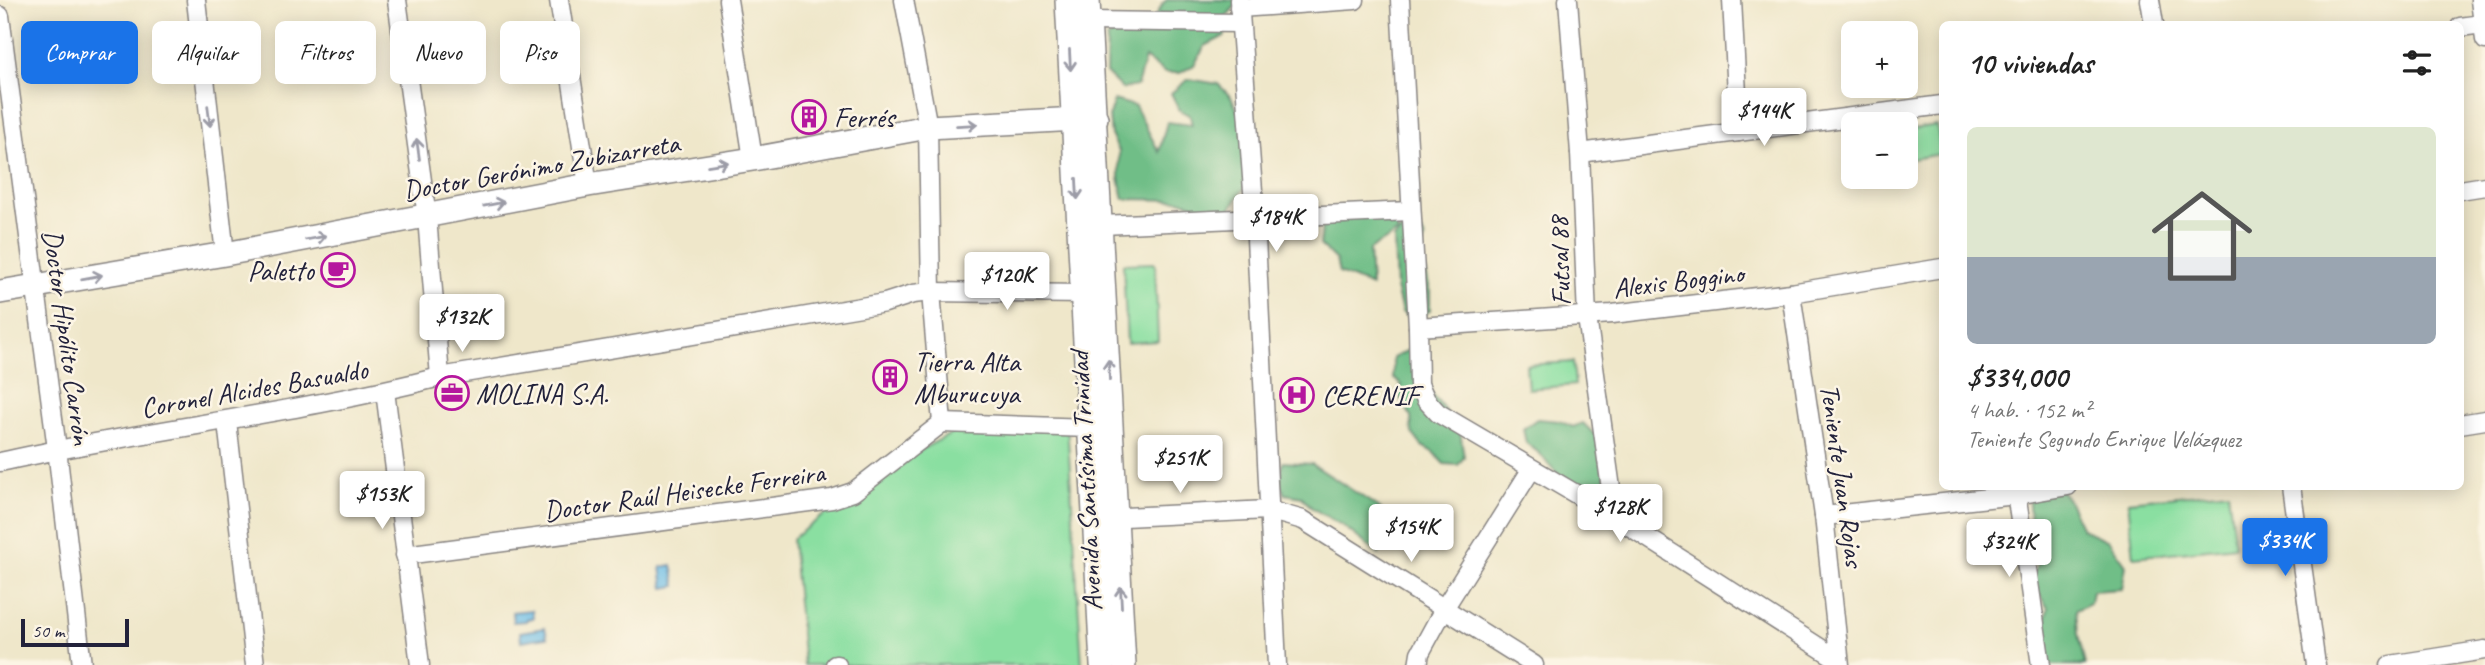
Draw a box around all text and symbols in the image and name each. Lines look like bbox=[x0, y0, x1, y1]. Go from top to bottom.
chip: Comprar bbox=[21, 21, 138, 84]
chip: Alquilar bbox=[152, 21, 261, 84]
chip: Filtros bbox=[275, 21, 376, 84]
chip: Nuevo bbox=[390, 21, 486, 84]
chip: Piso bbox=[500, 21, 580, 84]
map controls bbox=[1841, 21, 1918, 189]
button: + bbox=[1841, 21, 1918, 98]
text: 10 viviendas bbox=[1967, 44, 2093, 82]
icon: filters bbox=[2398, 44, 2436, 82]
one-way arrow bbox=[1064, 49, 1077, 72]
pin: $144K bbox=[1715, 88, 1813, 148]
text: $144K bbox=[1737, 96, 1791, 125]
building icon: Ferrés bbox=[790, 98, 828, 136]
place label: Ferrés bbox=[834, 100, 897, 135]
one-way arrow bbox=[203, 105, 216, 127]
button: − bbox=[1841, 112, 1918, 189]
one-way arrow bbox=[955, 119, 978, 132]
street label: Doctor Gerónimo Zubizarreta bbox=[400, 125, 684, 208]
one-way arrow bbox=[411, 138, 424, 161]
one-way arrow bbox=[706, 157, 729, 170]
icon: home bbox=[2139, 173, 2265, 299]
one-way arrow bbox=[1071, 177, 1084, 199]
pin: $184K bbox=[1227, 194, 1325, 254]
one-way arrow bbox=[482, 196, 505, 210]
text: $184K bbox=[1249, 202, 1303, 231]
street label: Futsal 88 bbox=[1540, 213, 1579, 306]
street label: Doctor Hipólito Carrón bbox=[35, 227, 100, 448]
one-way arrow bbox=[304, 230, 327, 244]
cafe icon: Paletto bbox=[319, 251, 357, 289]
pin: $120K bbox=[958, 252, 1056, 312]
place label: Paletto bbox=[248, 253, 316, 288]
street label: Alexis Boggino bbox=[1611, 255, 1748, 306]
text: $120K bbox=[980, 260, 1034, 289]
one-way arrow bbox=[80, 270, 103, 284]
pin: $132K bbox=[413, 294, 511, 354]
text: $132K bbox=[435, 302, 489, 331]
place label: Tierra Alta Mburucuya bbox=[914, 344, 1022, 411]
street label: Avenida Santísima Trinidad bbox=[1061, 346, 1110, 612]
street label: Coronel Alcides Basualdo bbox=[138, 351, 372, 426]
building icon: Tierra Alta Mburucuya bbox=[871, 358, 909, 396]
one-way arrow bbox=[1103, 358, 1116, 381]
text: $334,000 bbox=[1967, 358, 2067, 396]
office icon: MOLINA S.A. bbox=[433, 374, 471, 412]
place label: MOLINA S.A. bbox=[476, 376, 609, 411]
hospital icon: CERENIF bbox=[1278, 376, 1316, 414]
place label: CERENIF bbox=[1322, 378, 1425, 413]
street label: Teniente Juan Rojas bbox=[1812, 381, 1873, 571]
text: 4 hab. · 152 m² bbox=[1967, 396, 2091, 425]
text: Teniente Segundo Enrique Velázquez bbox=[1967, 425, 2241, 454]
pin: $251K bbox=[1131, 435, 1229, 495]
text: $251K bbox=[1154, 443, 1206, 472]
street label: Doctor Raúl Heisecke Ferreira bbox=[541, 454, 828, 529]
pin: $153K bbox=[333, 472, 431, 531]
text: $153K bbox=[356, 479, 408, 508]
pin: $128K bbox=[1571, 484, 1669, 544]
text: $128K bbox=[1593, 492, 1647, 521]
pin: $154K bbox=[1362, 504, 1460, 564]
text: $154K bbox=[1385, 512, 1437, 541]
pin: $334K bbox=[2236, 518, 2334, 578]
pin: $324K bbox=[1960, 520, 2058, 579]
text: $334K bbox=[2258, 526, 2312, 555]
text: $324K bbox=[1982, 527, 2036, 556]
one-way arrow bbox=[1114, 586, 1127, 609]
scale bar bbox=[21, 616, 130, 648]
text: 50 m bbox=[32, 619, 64, 643]

